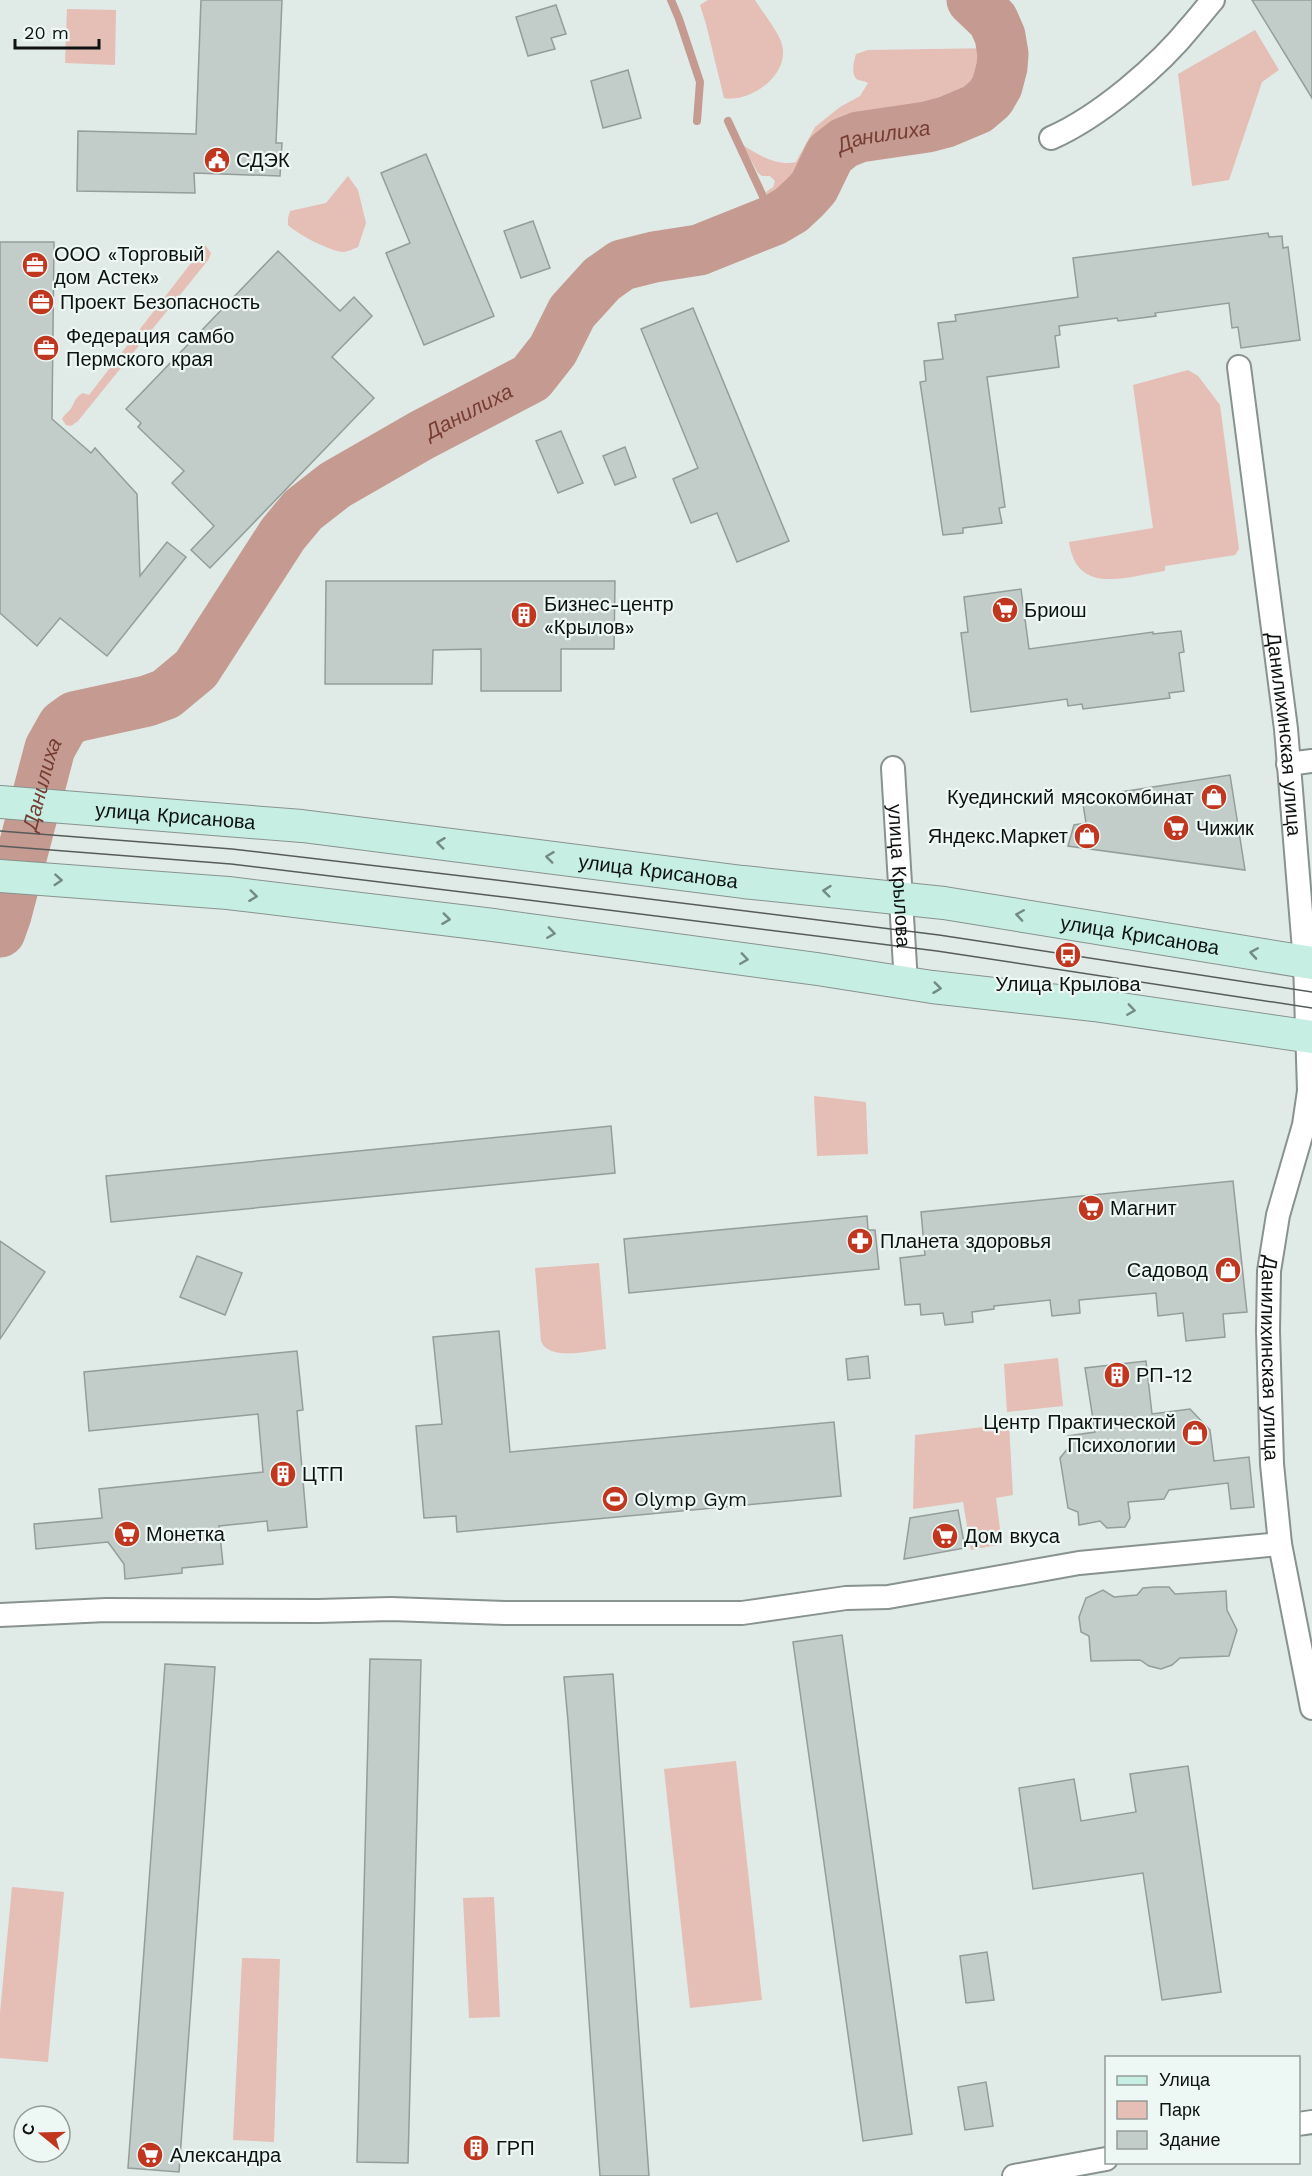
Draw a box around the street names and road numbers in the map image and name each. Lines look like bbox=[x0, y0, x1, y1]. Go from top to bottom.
street label: Данилихинская улица bbox=[1262, 631, 1307, 838]
street label: улица Крисанова bbox=[94, 798, 257, 834]
street label: улица Крылова bbox=[883, 803, 916, 949]
street label: улица Крисанова bbox=[577, 849, 740, 893]
street label: улица Крисанова bbox=[1059, 910, 1222, 960]
street label: Данилихинская улица bbox=[1256, 1254, 1284, 1462]

